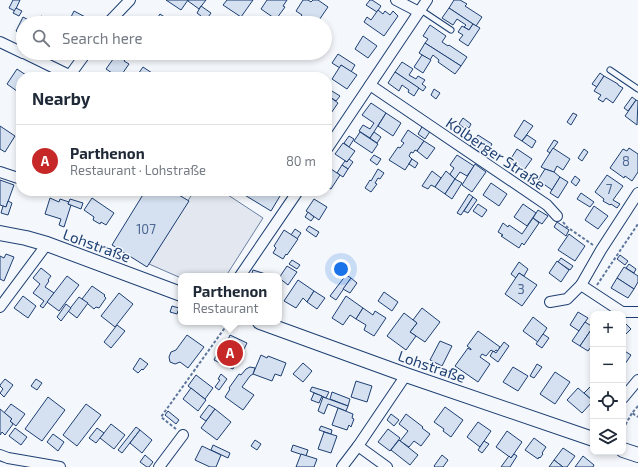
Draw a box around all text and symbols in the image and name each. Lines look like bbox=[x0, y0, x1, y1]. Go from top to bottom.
search box bbox=[16, 16, 332, 60]
icon: search bbox=[30, 27, 52, 49]
text: Search here bbox=[62, 29, 143, 47]
text: Nearby bbox=[32, 88, 90, 108]
street label: Kolberger Straße bbox=[443, 113, 549, 193]
text: Parthenon bbox=[70, 144, 145, 162]
text: A bbox=[41, 153, 49, 169]
text: 80 m bbox=[286, 153, 316, 169]
house number: 8 bbox=[622, 153, 630, 169]
text: Restaurant · Lohstraße bbox=[70, 162, 206, 178]
house number: 7 bbox=[606, 181, 613, 197]
house number: 107 bbox=[136, 221, 156, 237]
street label: Lohstraße bbox=[61, 224, 133, 266]
your location bbox=[331, 259, 351, 279]
popup bbox=[178, 273, 282, 325]
house number: 3 bbox=[517, 281, 525, 297]
text: Parthenon bbox=[193, 282, 267, 300]
text: Restaurant bbox=[193, 300, 259, 316]
map controls bbox=[590, 311, 626, 455]
button: + bbox=[590, 311, 626, 347]
pin: A bbox=[217, 338, 243, 368]
street label: Lohstraße bbox=[396, 346, 468, 386]
button: − bbox=[590, 347, 626, 383]
button: locate bbox=[590, 383, 626, 419]
button: layers bbox=[590, 419, 626, 455]

